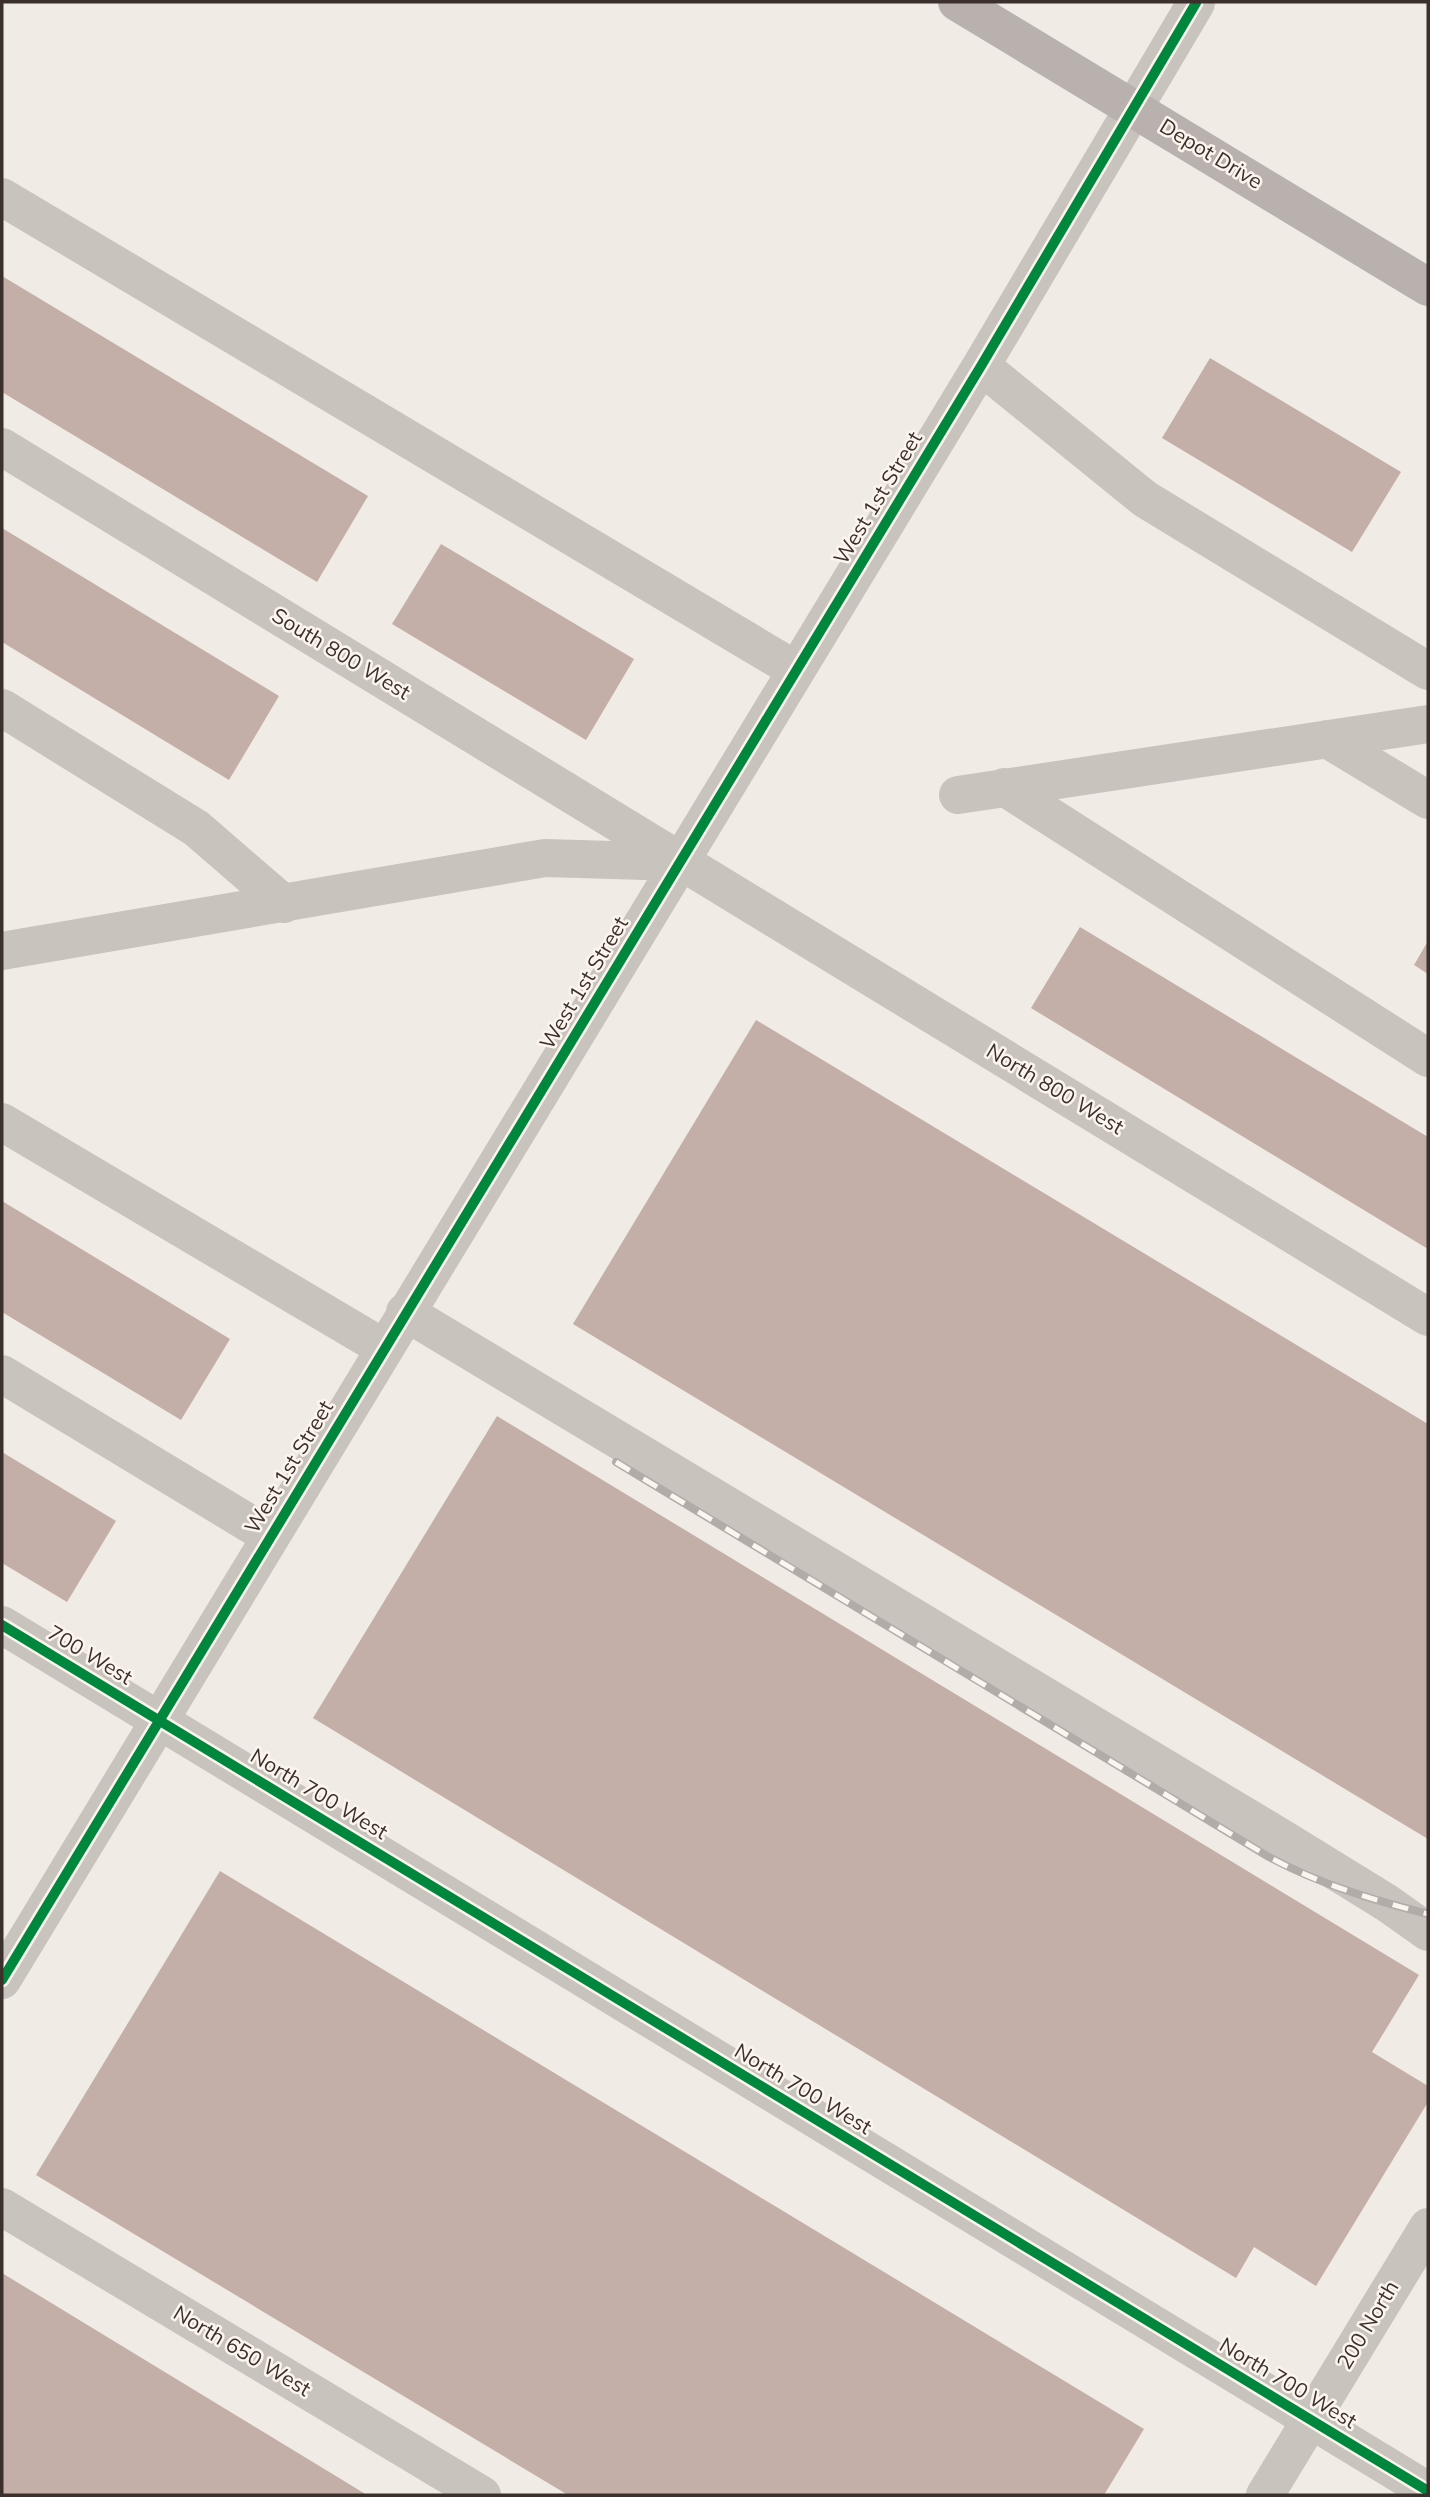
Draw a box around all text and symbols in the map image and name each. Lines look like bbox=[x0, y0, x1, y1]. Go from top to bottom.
street label: Depot Drive bbox=[1155, 112, 1268, 194]
street label: West 1st Street bbox=[827, 426, 927, 569]
street label: South 800 West bbox=[268, 602, 415, 705]
street label: West 1st Street bbox=[533, 911, 633, 1054]
street label: North 800 West bbox=[982, 1037, 1129, 1139]
street label: West 1st Street bbox=[238, 1395, 338, 1538]
street label: 700 West bbox=[43, 1619, 138, 1690]
street label: North 700 West bbox=[246, 1742, 393, 1844]
street label: North 700 West bbox=[730, 2037, 877, 2139]
street label: 200 North bbox=[1331, 2275, 1404, 2374]
street label: North 650 West bbox=[169, 2299, 316, 2401]
street label: North 700 West bbox=[1215, 2331, 1362, 2433]

